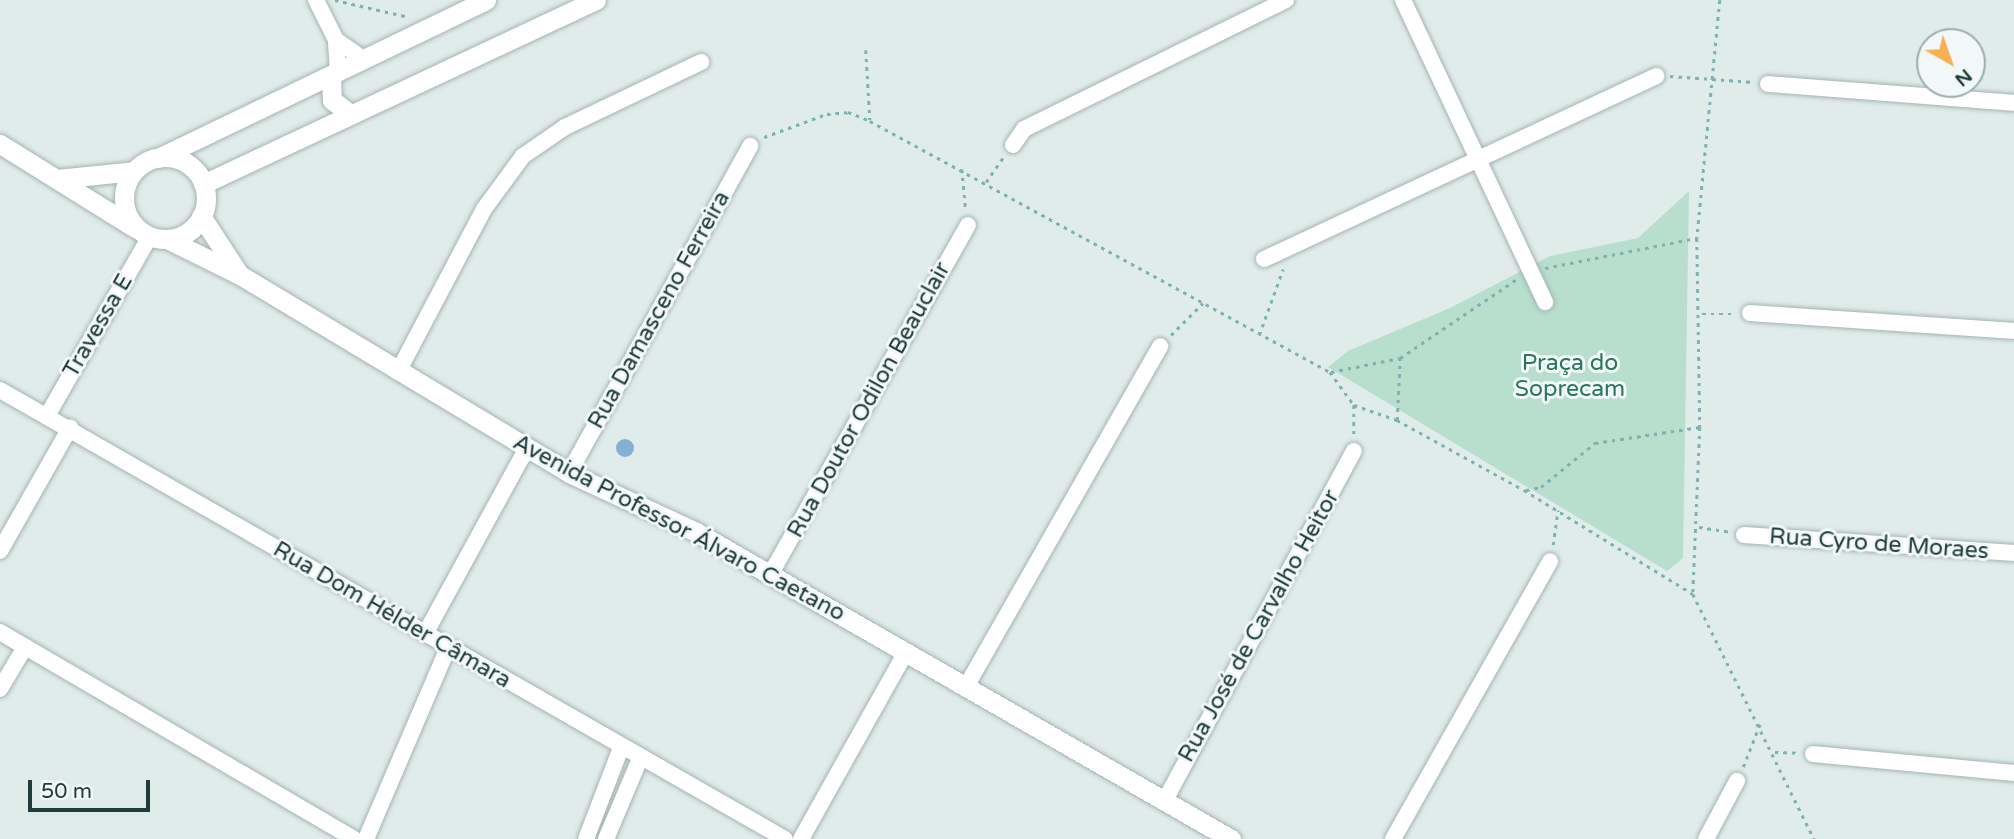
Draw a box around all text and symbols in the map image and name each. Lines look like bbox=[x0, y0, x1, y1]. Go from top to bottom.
north arrow bbox=[1916, 28, 1986, 98]
text: N bbox=[1950, 64, 1976, 91]
street label: Rua Damasceno Ferreira bbox=[582, 186, 736, 434]
street label: Rua Doutor Odilon Beauclair bbox=[782, 257, 956, 543]
street label: Travessa E bbox=[57, 269, 139, 383]
park label: Praça do Soprecam bbox=[1515, 349, 1625, 403]
street label: Avenida Professor Álvaro Caetano bbox=[508, 429, 850, 627]
street label: Rua José de Carvalho Heitor bbox=[1172, 485, 1346, 767]
street label: Rua Cyro de Moraes bbox=[1768, 523, 1990, 565]
street label: Rua Dom Hélder Câmara bbox=[268, 536, 516, 694]
scale bar bbox=[32, 766, 154, 810]
text: 50 m bbox=[41, 779, 92, 804]

